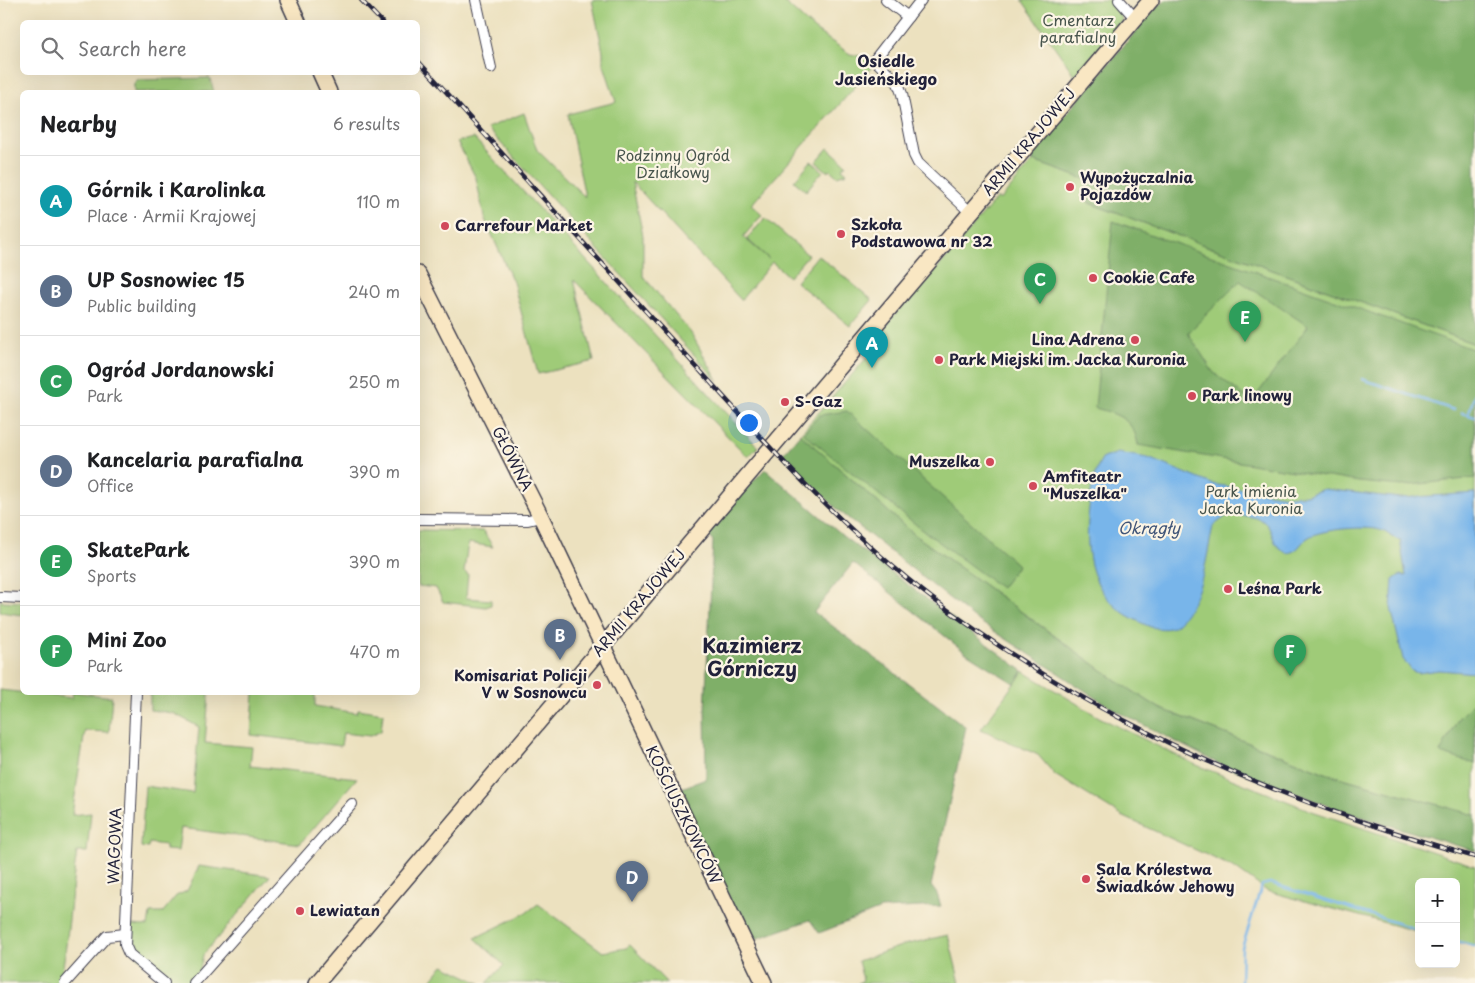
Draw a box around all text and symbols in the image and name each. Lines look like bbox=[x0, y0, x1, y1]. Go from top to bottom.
park label: Cmentarz parafialny bbox=[1040, 8, 1116, 48]
search box bbox=[20, 20, 420, 75]
icon: search bbox=[38, 34, 66, 62]
text: Search here bbox=[78, 34, 187, 62]
district label: Osiedle Jasieńskiego bbox=[835, 48, 938, 90]
street label: ARMII KRAJOWEJ bbox=[976, 82, 1080, 200]
text: Nearby bbox=[40, 107, 117, 139]
text: 6 results bbox=[333, 111, 400, 135]
park label: Rodzinny Ogród Działkowy bbox=[616, 143, 730, 183]
place label: Wypożyczalnia Pojazdów bbox=[1080, 165, 1194, 205]
text: Górnik i Karolinka bbox=[87, 175, 265, 203]
marker: Wypożyczalnia Pojazdów bbox=[1064, 181, 1076, 193]
text: A bbox=[50, 189, 62, 213]
text: 110 m bbox=[357, 189, 400, 213]
text: Place · Armii Krajowej bbox=[87, 203, 256, 227]
place label: Szkoła Podstawowa nr 32 bbox=[851, 212, 993, 252]
place label: Carrefour Market bbox=[455, 213, 593, 236]
marker: Carrefour Market bbox=[439, 220, 451, 232]
marker: Szkoła Podstawowa nr 32 bbox=[835, 228, 847, 240]
pin: C bbox=[1024, 263, 1056, 304]
text: UP Sosnowiec 15 bbox=[87, 265, 245, 293]
place label: Cookie Cafe bbox=[1103, 265, 1195, 288]
marker: Cookie Cafe bbox=[1087, 272, 1099, 284]
text: B bbox=[51, 279, 61, 303]
text: 240 m bbox=[348, 279, 400, 303]
text: Public building bbox=[87, 293, 197, 317]
pin: E bbox=[1229, 301, 1261, 342]
pin: A bbox=[856, 327, 888, 368]
place label: Lina Adrena bbox=[1032, 327, 1125, 350]
marker: Lina Adrena bbox=[1129, 334, 1141, 346]
place label: Park Miejski im. Jacka Kuronia bbox=[949, 347, 1187, 370]
marker: Park Miejski im. Jacka Kuronia bbox=[933, 354, 945, 366]
text: Ogród Jordanowski bbox=[87, 355, 274, 383]
text: C bbox=[50, 369, 62, 393]
text: 250 m bbox=[349, 369, 400, 393]
text: Park bbox=[87, 383, 123, 407]
place label: Park linowy bbox=[1202, 383, 1292, 406]
place label: S-Gaz bbox=[795, 389, 842, 412]
marker: Park linowy bbox=[1186, 390, 1198, 402]
marker: S-Gaz bbox=[779, 396, 791, 408]
your location bbox=[736, 410, 762, 436]
street label: GŁÓWNA bbox=[487, 422, 539, 495]
text: Kancelaria parafialna bbox=[87, 445, 303, 473]
place label: Muszelka bbox=[909, 449, 980, 472]
marker: Muszelka bbox=[984, 456, 996, 468]
text: D bbox=[50, 459, 62, 483]
text: 390 m bbox=[349, 459, 400, 483]
place label: Amfiteatr "Muszelka" bbox=[1043, 464, 1127, 504]
text: Office bbox=[87, 473, 134, 497]
park label: Park imienia Jacka Kuronia bbox=[1199, 479, 1303, 519]
marker: Amfiteatr "Muszelka" bbox=[1027, 480, 1039, 492]
water label: Okrągły bbox=[1118, 515, 1181, 539]
text: SkatePark bbox=[87, 535, 190, 563]
street label: ARMII KRAJOWEJ bbox=[586, 543, 690, 661]
text: E bbox=[51, 549, 61, 573]
text: 390 m bbox=[349, 549, 400, 573]
text: Sports bbox=[87, 563, 136, 587]
place label: Leśna Park bbox=[1238, 576, 1322, 599]
marker: Leśna Park bbox=[1222, 583, 1234, 595]
pin: B bbox=[544, 619, 576, 660]
text: Mini Zoo bbox=[87, 625, 167, 653]
district label: Kazimierz Górniczy bbox=[702, 630, 802, 683]
pin: F bbox=[1274, 635, 1306, 676]
text: F bbox=[51, 639, 61, 663]
text: 470 m bbox=[350, 639, 400, 663]
text: Park bbox=[87, 653, 123, 677]
place label: Komisariat Policji V w Sosnowcu bbox=[454, 663, 587, 703]
marker: Komisariat Policji V w Sosnowcu bbox=[591, 679, 603, 691]
street label: KOŚCIUSZKOWCÓW bbox=[641, 741, 728, 888]
street label: WAGOWA bbox=[101, 807, 126, 885]
place label: Sala Królestwa Świadków Jehowy bbox=[1096, 857, 1235, 897]
pin: D bbox=[616, 861, 648, 902]
marker: Sala Królestwa Świadków Jehowy bbox=[1080, 873, 1092, 885]
map controls bbox=[1415, 878, 1460, 968]
button: + bbox=[1415, 878, 1460, 923]
place label: Lewiatan bbox=[310, 898, 380, 921]
marker: Lewiatan bbox=[294, 905, 306, 917]
button: − bbox=[1415, 923, 1460, 968]

